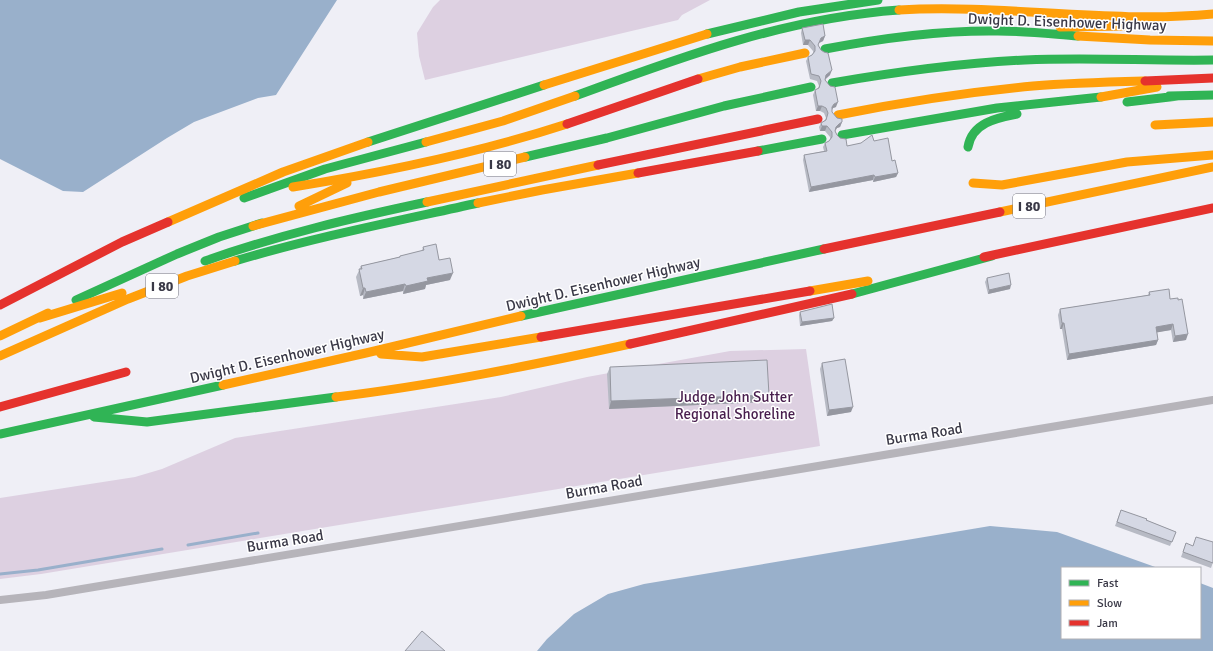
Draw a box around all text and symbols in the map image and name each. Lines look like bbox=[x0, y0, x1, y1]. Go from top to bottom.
street label: Dwight D. Eisenhower Highway bbox=[967, 10, 1167, 34]
road number: I 80 bbox=[484, 152, 516, 176]
road number: I 80 bbox=[1013, 194, 1045, 218]
street label: Dwight D. Eisenhower Highway bbox=[504, 253, 702, 315]
road number: I 80 bbox=[146, 274, 178, 298]
street label: Dwight D. Eisenhower Highway bbox=[188, 325, 386, 387]
park label: Judge John Sutter Regional Shoreline bbox=[675, 388, 795, 423]
street label: Burma Road bbox=[884, 419, 964, 449]
street label: Burma Road bbox=[564, 471, 644, 503]
street label: Burma Road bbox=[245, 526, 325, 556]
legend bbox=[1061, 567, 1201, 639]
text: Fast bbox=[1097, 576, 1118, 591]
text: Slow bbox=[1097, 596, 1122, 611]
text: Jam bbox=[1097, 616, 1118, 631]

